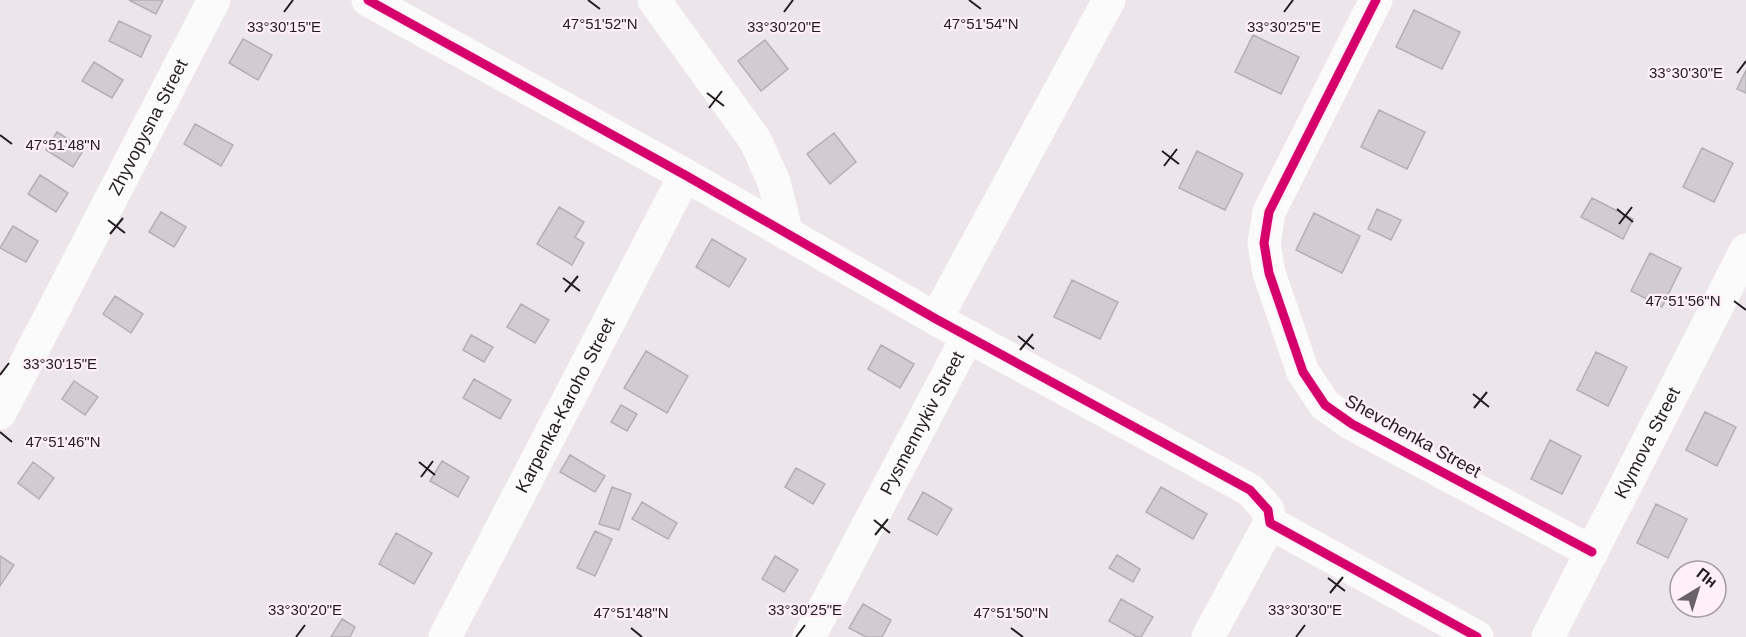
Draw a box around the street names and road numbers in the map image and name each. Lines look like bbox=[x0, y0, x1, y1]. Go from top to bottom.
street label: Zhyvopysna Street bbox=[105, 56, 192, 198]
street label: Karpenka-Karoho Street bbox=[512, 315, 619, 496]
street label: Pysmennykiv Street bbox=[876, 348, 968, 498]
street label: Klymova Street bbox=[1611, 384, 1684, 502]
street label: Shevchenka Street bbox=[1342, 390, 1484, 482]

